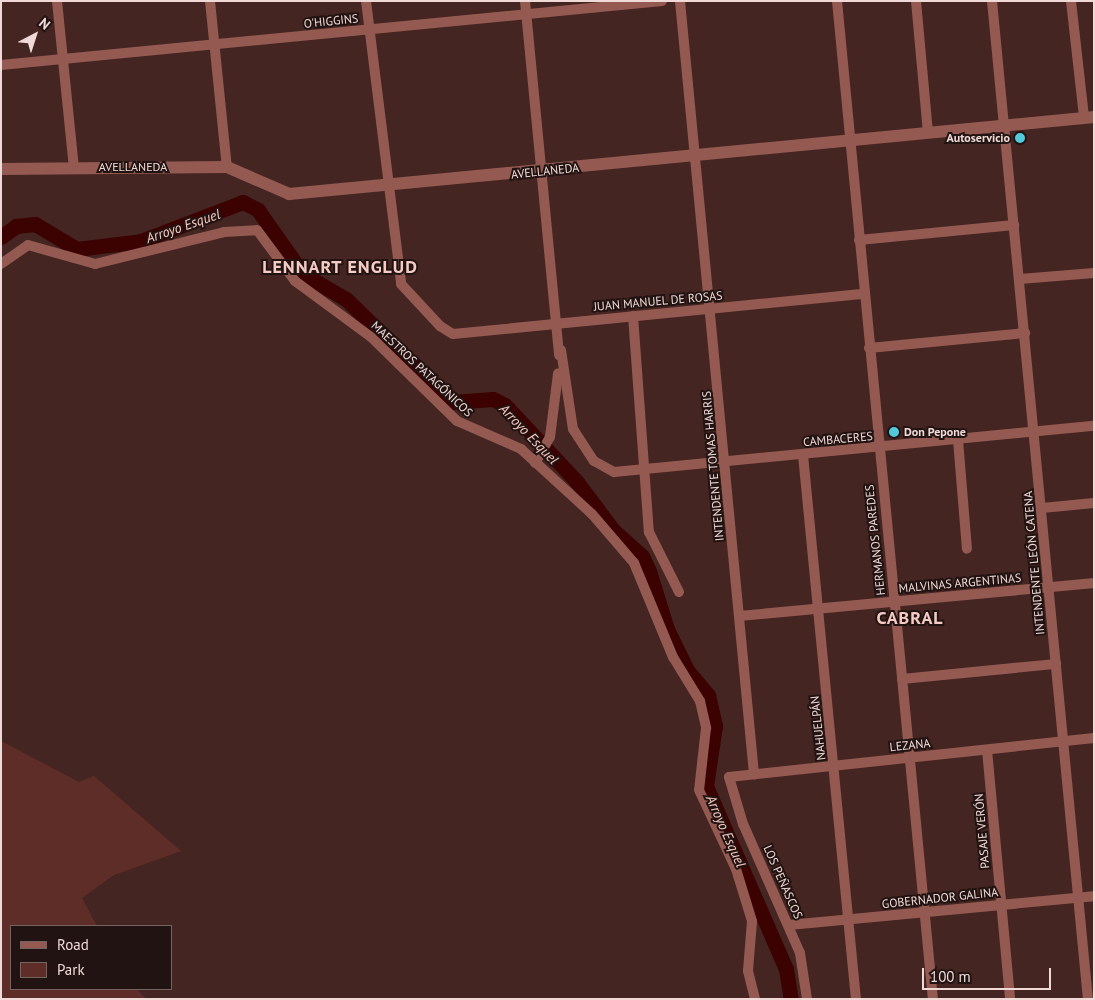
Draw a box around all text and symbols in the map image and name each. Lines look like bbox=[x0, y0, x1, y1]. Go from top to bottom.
north arrow bbox=[10, 10, 60, 60]
street label: O'HIGGINS bbox=[303, 11, 359, 31]
text: N bbox=[35, 14, 54, 33]
place label: Autoservicio bbox=[947, 131, 1010, 145]
marker: Autoservicio bbox=[1014, 132, 1026, 144]
street label: AVELLANEDA bbox=[99, 160, 167, 174]
street label: AVELLANEDA bbox=[510, 160, 580, 182]
water label: Arroyo Esquel bbox=[144, 205, 222, 247]
district label: LENNART ENGLUD bbox=[260, 256, 420, 278]
street label: JUAN MANUEL DE ROSAS bbox=[593, 288, 723, 314]
street label: MAESTROS PATAGÓNICOS bbox=[368, 318, 476, 420]
street label: INTENDENTE TOMAS HARRIS bbox=[699, 390, 727, 542]
water label: Arroyo Esquel bbox=[496, 400, 562, 468]
place label: Don Pepone bbox=[904, 425, 966, 439]
marker: Don Pepone bbox=[888, 426, 900, 438]
street label: CAMBACERES bbox=[803, 429, 873, 449]
street label: HERMANOS PAREDES bbox=[862, 484, 888, 596]
street label: INTENDENTE LEÓN CATENA bbox=[1021, 490, 1047, 636]
street label: MALVINAS ARGENTINAS bbox=[898, 570, 1022, 596]
district label: CABRAL bbox=[876, 607, 944, 629]
street label: NAHUELPÁN bbox=[807, 695, 829, 761]
street label: LEZANA bbox=[889, 736, 931, 754]
water label: Arroyo Esquel bbox=[703, 792, 749, 870]
street label: PASAJE VERÓN bbox=[972, 793, 992, 869]
street label: LOS PEÑASCOS bbox=[760, 843, 806, 921]
street label: GOBERNADOR GALINA bbox=[881, 885, 999, 911]
legend bbox=[10, 925, 172, 990]
text: Road bbox=[57, 935, 89, 954]
scale bar bbox=[925, 958, 1054, 990]
text: Park bbox=[57, 960, 85, 979]
text: 100 m bbox=[930, 967, 971, 986]

